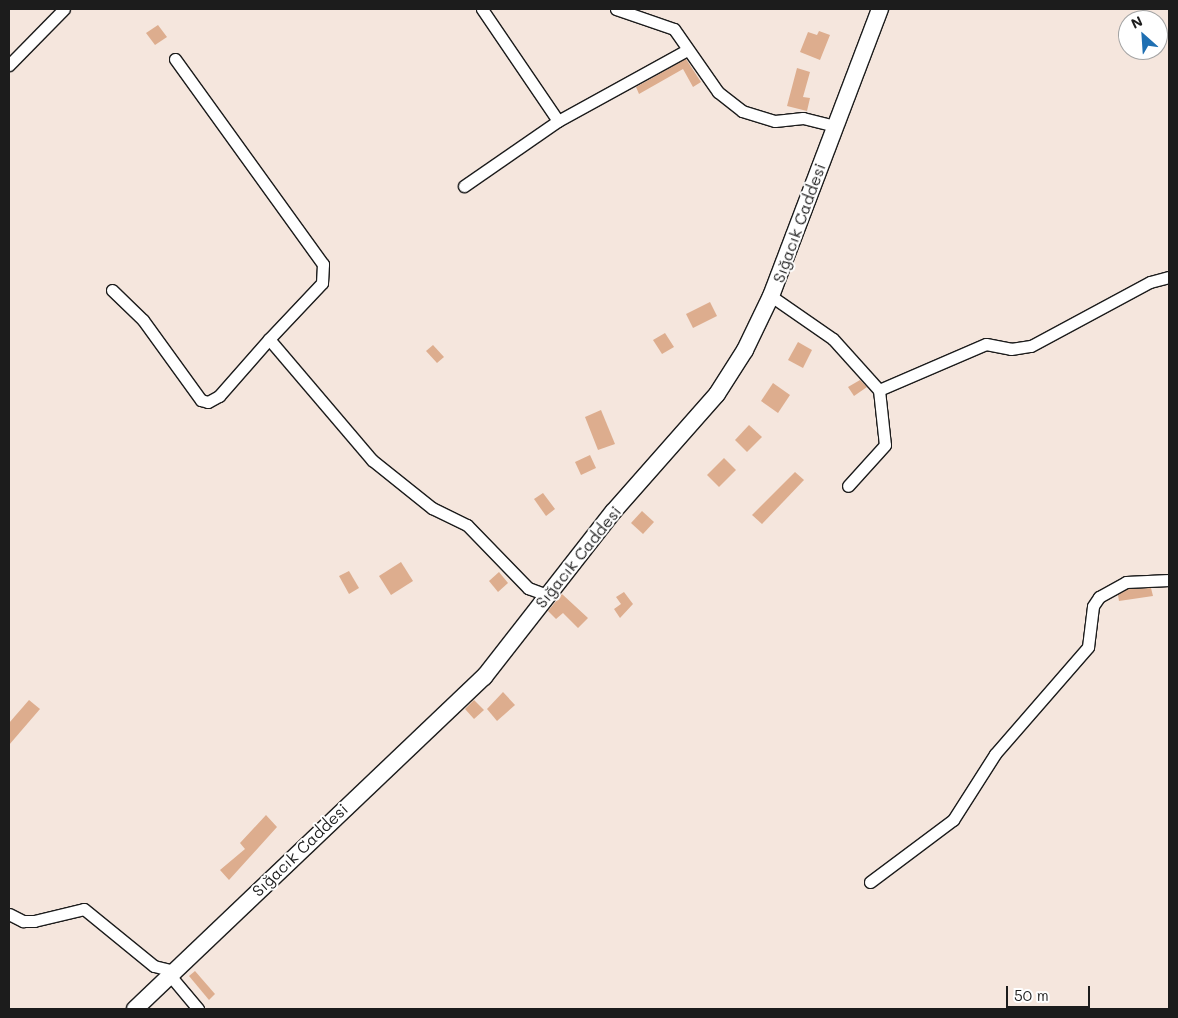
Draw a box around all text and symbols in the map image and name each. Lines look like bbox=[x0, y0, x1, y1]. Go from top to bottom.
north arrow bbox=[1118, 10, 1168, 60]
text: N bbox=[1128, 11, 1146, 33]
street label: Sığacık Caddesi bbox=[769, 161, 829, 285]
street label: Sığacık Caddesi bbox=[531, 502, 625, 612]
street label: Sığacık Caddesi bbox=[248, 799, 352, 901]
scale bar bbox=[1008, 976, 1092, 1008]
text: 50 m bbox=[1014, 985, 1049, 1005]

